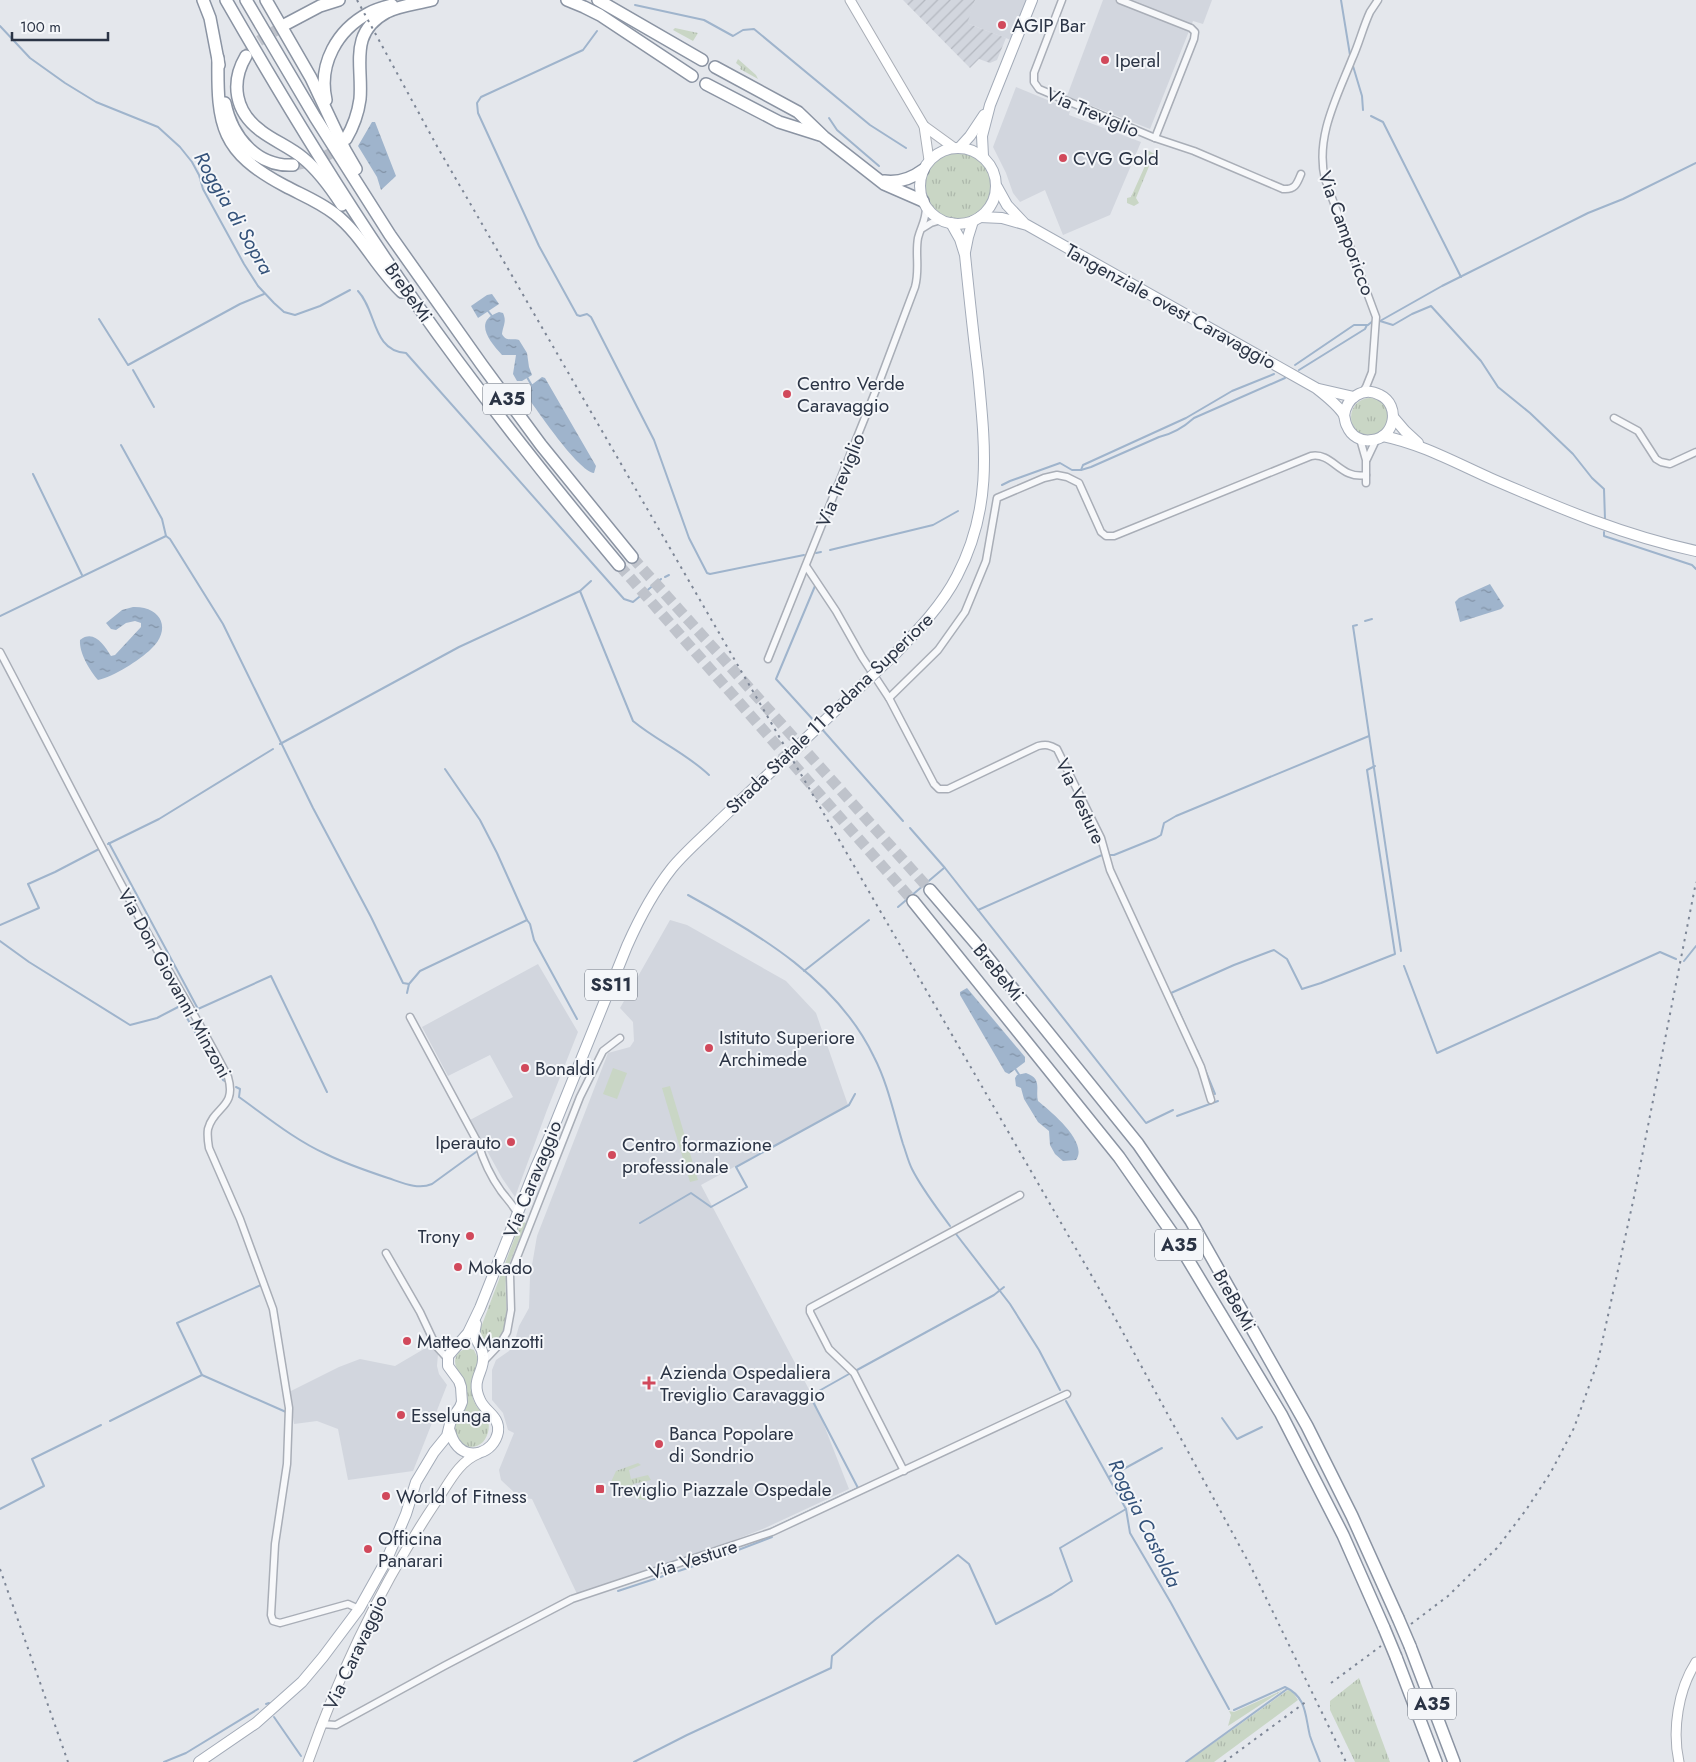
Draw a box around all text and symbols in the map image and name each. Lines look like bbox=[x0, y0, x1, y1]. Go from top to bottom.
scale bar bbox=[12, 10, 109, 42]
place label: AGIP Bar bbox=[1012, 12, 1086, 39]
text: 100 m bbox=[20, 16, 61, 38]
marker: AGIP Bar bbox=[996, 19, 1008, 31]
place label: Iperal bbox=[1115, 47, 1160, 74]
marker: Iperal bbox=[1099, 54, 1111, 66]
street label: Via Treviglio bbox=[1042, 81, 1144, 144]
place label: CVG Gold bbox=[1073, 145, 1159, 172]
water label: Roggia di Sopra bbox=[187, 146, 281, 280]
marker: CVG Gold bbox=[1057, 152, 1069, 164]
street label: Via Camporicco bbox=[1312, 167, 1382, 299]
street label: Tangenziale ovest Caravaggio bbox=[1060, 237, 1281, 376]
street label: BreBeMi bbox=[378, 257, 439, 328]
place label: Centro Verde Caravaggio bbox=[797, 370, 905, 419]
road number: A35 bbox=[483, 384, 531, 414]
marker: Centro Verde Caravaggio bbox=[781, 388, 793, 400]
street label: Via Treviglio bbox=[809, 429, 872, 531]
street label: Strada Statale 11 Padana Superiore bbox=[719, 606, 939, 820]
street label: Via Vesture bbox=[1049, 754, 1112, 848]
street label: Via Don Giovanni Minzoni bbox=[111, 883, 238, 1083]
street label: BreBeMi bbox=[967, 938, 1030, 1007]
road number: SS11 bbox=[585, 970, 637, 1000]
place label: Istituto Superiore Archimede bbox=[719, 1024, 855, 1073]
marker: Istituto Superiore Archimede bbox=[703, 1042, 715, 1054]
place label: Bonaldi bbox=[535, 1055, 595, 1082]
marker: Bonaldi bbox=[519, 1062, 531, 1074]
street label: Via Caravaggio bbox=[497, 1116, 568, 1242]
place label: Iperauto bbox=[435, 1129, 501, 1156]
place label: Centro formazione professionale bbox=[622, 1131, 772, 1180]
marker: Iperauto bbox=[505, 1136, 517, 1148]
marker: Centro formazione professionale bbox=[606, 1149, 618, 1161]
place label: Trony bbox=[418, 1223, 461, 1250]
marker: Trony bbox=[464, 1230, 476, 1242]
road number: A35 bbox=[1155, 1230, 1203, 1260]
place label: Mokado bbox=[468, 1254, 532, 1281]
marker: Mokado bbox=[452, 1261, 464, 1273]
street label: BreBeMi bbox=[1206, 1264, 1263, 1336]
place label: Matteo Manzotti bbox=[417, 1328, 544, 1355]
marker: Matteo Manzotti bbox=[401, 1335, 413, 1347]
place label: Azienda Ospedaliera Treviglio Caravaggio bbox=[660, 1359, 831, 1408]
marker: Azienda Ospedaliera Treviglio Caravaggio bbox=[642, 1376, 656, 1390]
place label: Esselunga bbox=[411, 1402, 491, 1429]
marker: Esselunga bbox=[395, 1409, 407, 1421]
place label: Banca Popolare di Sondrio bbox=[669, 1420, 794, 1469]
marker: Banca Popolare di Sondrio bbox=[653, 1438, 665, 1450]
water label: Roggia Castolda bbox=[1101, 1454, 1188, 1592]
place label: Treviglio Piazzale Ospedale bbox=[610, 1476, 832, 1503]
place label: World of Fitness bbox=[396, 1483, 527, 1510]
marker: Treviglio Piazzale Ospedale bbox=[594, 1483, 606, 1495]
marker: World of Fitness bbox=[380, 1490, 392, 1502]
place label: Officina Panarari bbox=[378, 1525, 443, 1574]
street label: Via Vesture bbox=[646, 1532, 741, 1586]
marker: Officina Panarari bbox=[362, 1543, 374, 1555]
street label: Via Caravaggio bbox=[317, 1590, 394, 1714]
road number: A35 bbox=[1408, 1688, 1456, 1720]

